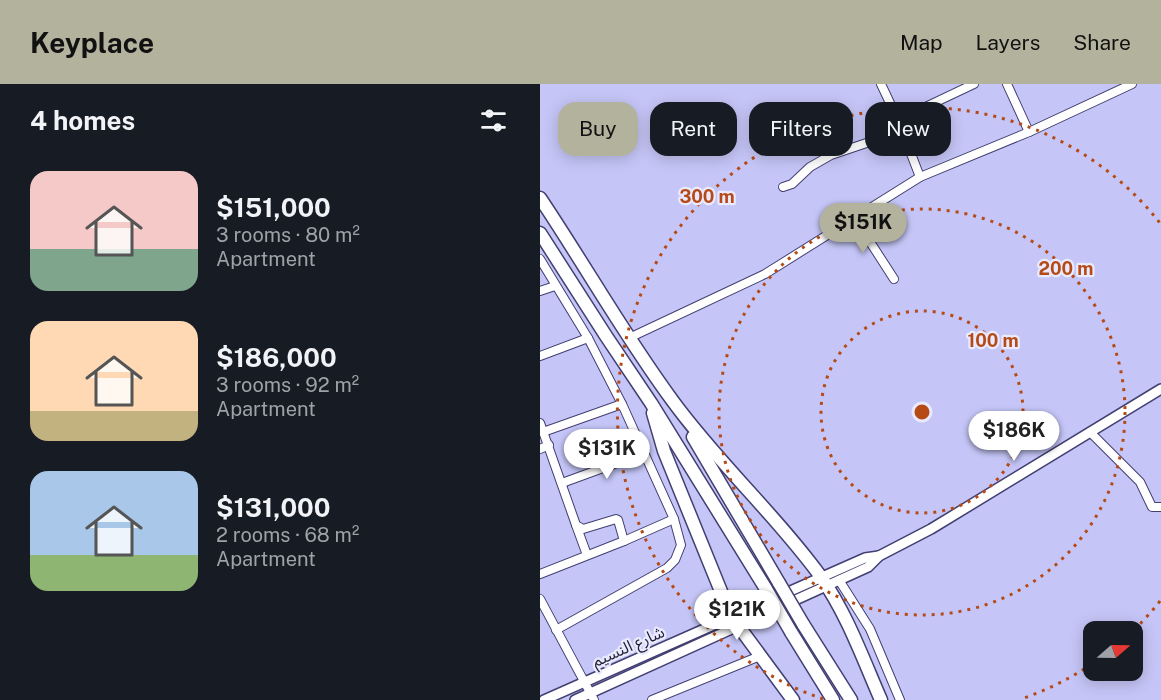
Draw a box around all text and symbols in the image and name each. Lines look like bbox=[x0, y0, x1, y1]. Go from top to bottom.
text: Keyplace bbox=[30, 26, 154, 59]
text: Map bbox=[900, 30, 943, 55]
text: Layers bbox=[976, 30, 1040, 55]
text: Share bbox=[1073, 30, 1131, 55]
chip: Buy bbox=[558, 102, 638, 156]
chip: Rent bbox=[650, 102, 737, 156]
chip: Filters bbox=[749, 102, 853, 156]
chip: New bbox=[865, 102, 951, 156]
icon: filters bbox=[477, 104, 510, 137]
text: 4 homes bbox=[30, 105, 135, 136]
text: 300 m bbox=[679, 186, 735, 207]
text: $151,000 bbox=[216, 192, 331, 223]
icon: home bbox=[78, 195, 150, 267]
pin: $151K bbox=[821, 203, 905, 254]
text: $151K bbox=[834, 210, 892, 234]
text: 3 rooms · 80 m² bbox=[216, 223, 360, 247]
text: Apartment bbox=[216, 247, 316, 271]
text: 200 m bbox=[1039, 258, 1093, 279]
text: 100 m bbox=[967, 330, 1019, 351]
text: $186,000 bbox=[216, 342, 337, 373]
icon: home bbox=[78, 345, 150, 417]
text: 3 rooms · 92 m² bbox=[216, 373, 359, 397]
text: Apartment bbox=[216, 397, 316, 421]
centre of rings bbox=[912, 402, 932, 422]
pin: $186K bbox=[972, 411, 1056, 462]
text: $186K bbox=[982, 418, 1046, 442]
pin: $131K bbox=[565, 429, 649, 480]
text: $131K bbox=[578, 436, 636, 460]
text: $131,000 bbox=[216, 492, 331, 523]
icon: home bbox=[78, 495, 150, 567]
text: 2 rooms · 68 m² bbox=[216, 523, 359, 547]
text: Apartment bbox=[216, 547, 316, 571]
pin: $121K bbox=[695, 590, 779, 641]
text: $121K bbox=[708, 597, 766, 621]
north arrow bbox=[1083, 621, 1143, 681]
map controls bbox=[1083, 621, 1143, 681]
street label: شارع النسيم bbox=[589, 622, 669, 674]

